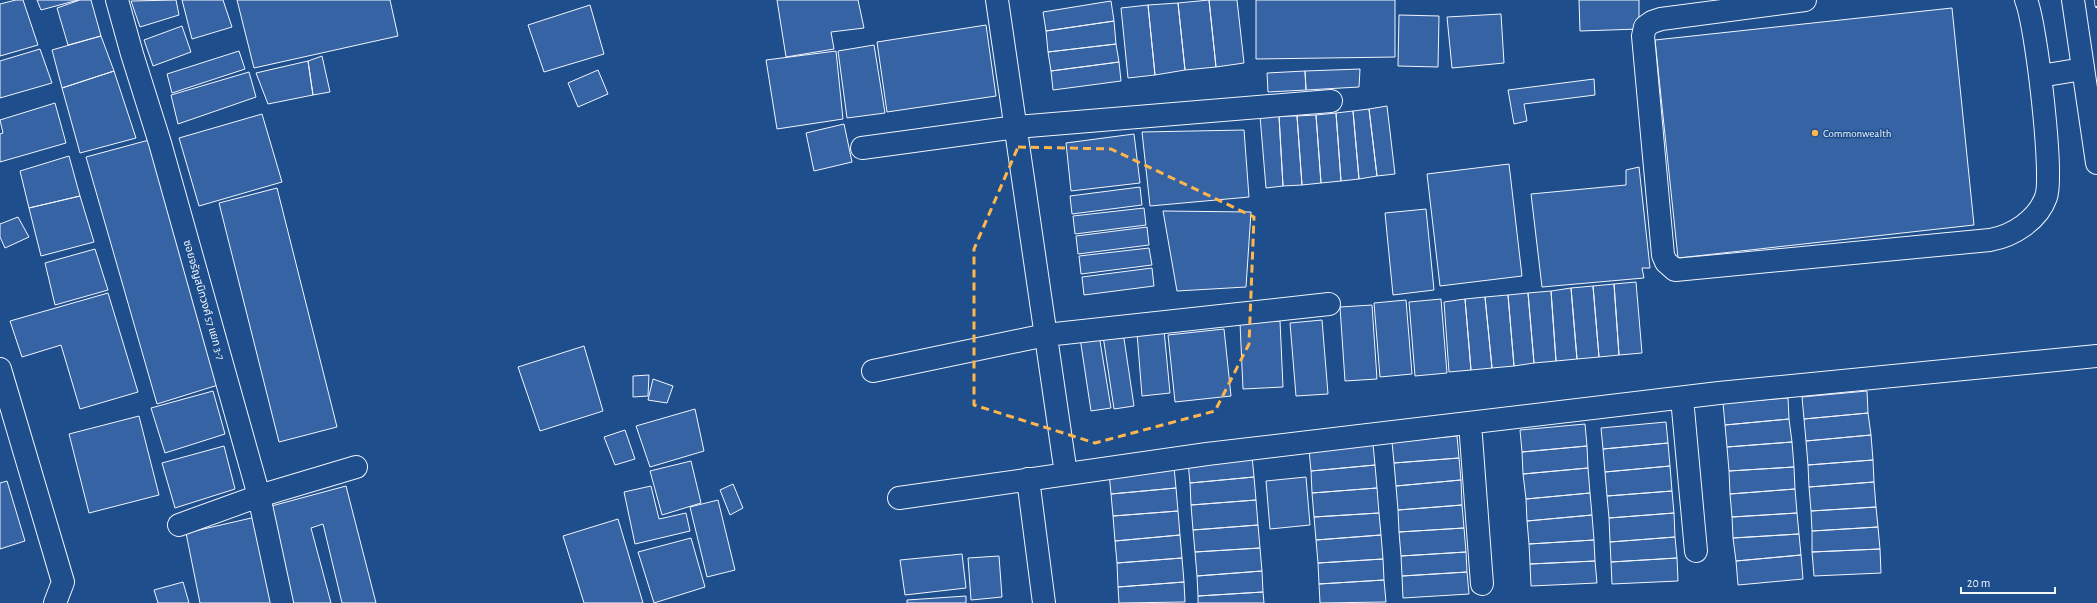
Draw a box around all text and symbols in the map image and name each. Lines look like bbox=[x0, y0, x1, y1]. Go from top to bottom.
marker: Commonwealth bbox=[1810, 128, 1820, 138]
place label: Commonwealth bbox=[1823, 128, 1891, 139]
street label: ซอยจรัญสนิทวงศ์ 57 แยก 3-7 bbox=[182, 239, 227, 362]
scale bar bbox=[1961, 569, 2055, 595]
text: 20 m bbox=[1967, 577, 1990, 589]

